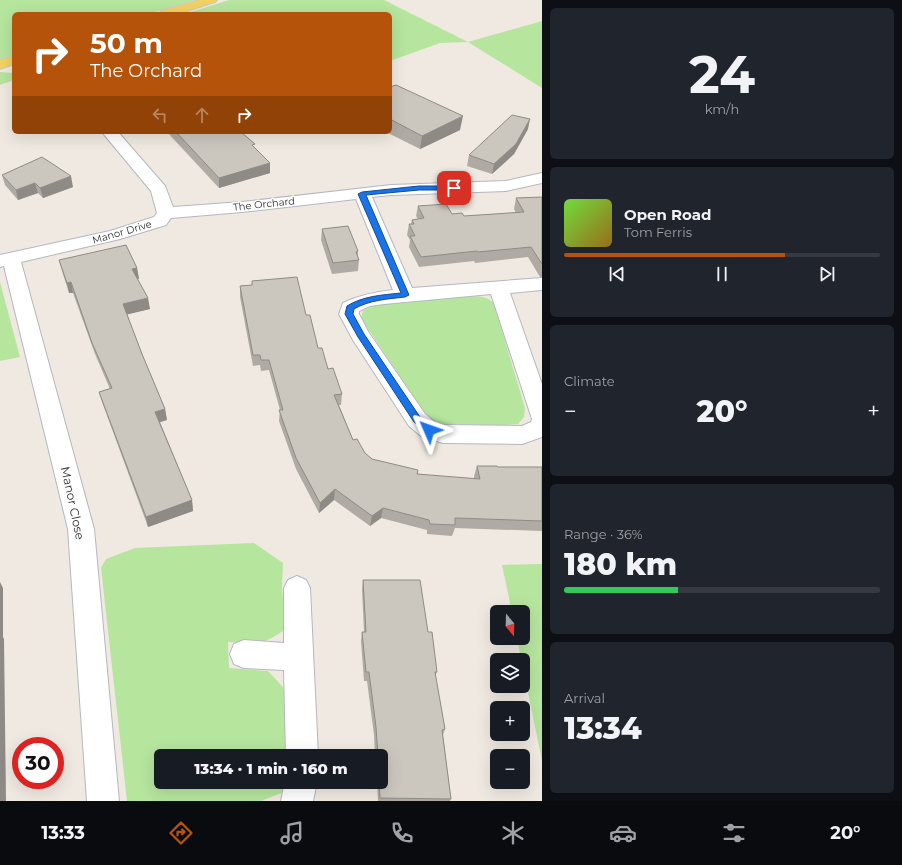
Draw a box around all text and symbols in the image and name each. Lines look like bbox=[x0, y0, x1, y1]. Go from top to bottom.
text: 50 m bbox=[90, 26, 163, 60]
icon: right bbox=[24, 28, 76, 80]
text: 24 bbox=[689, 43, 755, 106]
text: The Orchard bbox=[90, 60, 202, 82]
text: km/h bbox=[705, 101, 739, 117]
icon: left bbox=[149, 104, 171, 126]
icon: ahead bbox=[191, 104, 213, 126]
icon: right bbox=[233, 104, 255, 126]
pin bbox=[437, 171, 471, 205]
icon: arrive bbox=[443, 177, 465, 199]
street label: The Orchard bbox=[232, 194, 296, 214]
text: Open Road bbox=[624, 205, 712, 224]
street label: Manor Drive bbox=[91, 217, 153, 247]
text: Tom Ferris bbox=[624, 224, 692, 240]
icon: previous bbox=[606, 263, 628, 285]
icon: pause bbox=[711, 263, 733, 285]
icon: next bbox=[816, 263, 838, 285]
text: Climate bbox=[564, 373, 615, 389]
text: 20° bbox=[696, 393, 748, 430]
text: − bbox=[564, 398, 577, 425]
text: + bbox=[867, 398, 880, 425]
position arrow bbox=[408, 409, 450, 451]
street label: Manor Close bbox=[58, 465, 88, 541]
text: Range · 36% bbox=[564, 526, 642, 542]
text: 180 km bbox=[564, 546, 677, 583]
north arrow bbox=[490, 605, 530, 645]
map controls bbox=[490, 605, 530, 789]
button: layers bbox=[490, 653, 530, 693]
text: Arrival bbox=[564, 690, 605, 706]
button: + bbox=[490, 701, 530, 741]
text: 13:34 bbox=[564, 710, 642, 747]
speed limit sign: 30 bbox=[12, 737, 64, 789]
button: − bbox=[490, 749, 530, 789]
text: 13:34 · 1 min · 160 m bbox=[194, 759, 348, 778]
icon: directions bbox=[167, 819, 195, 847]
icon: music bbox=[278, 819, 306, 847]
icon: phone bbox=[388, 819, 416, 847]
icon: climate bbox=[499, 819, 527, 847]
icon: car bbox=[609, 819, 637, 847]
icon: filters bbox=[720, 819, 748, 847]
text: 13:33 bbox=[41, 822, 85, 844]
text: 20° bbox=[830, 822, 861, 844]

